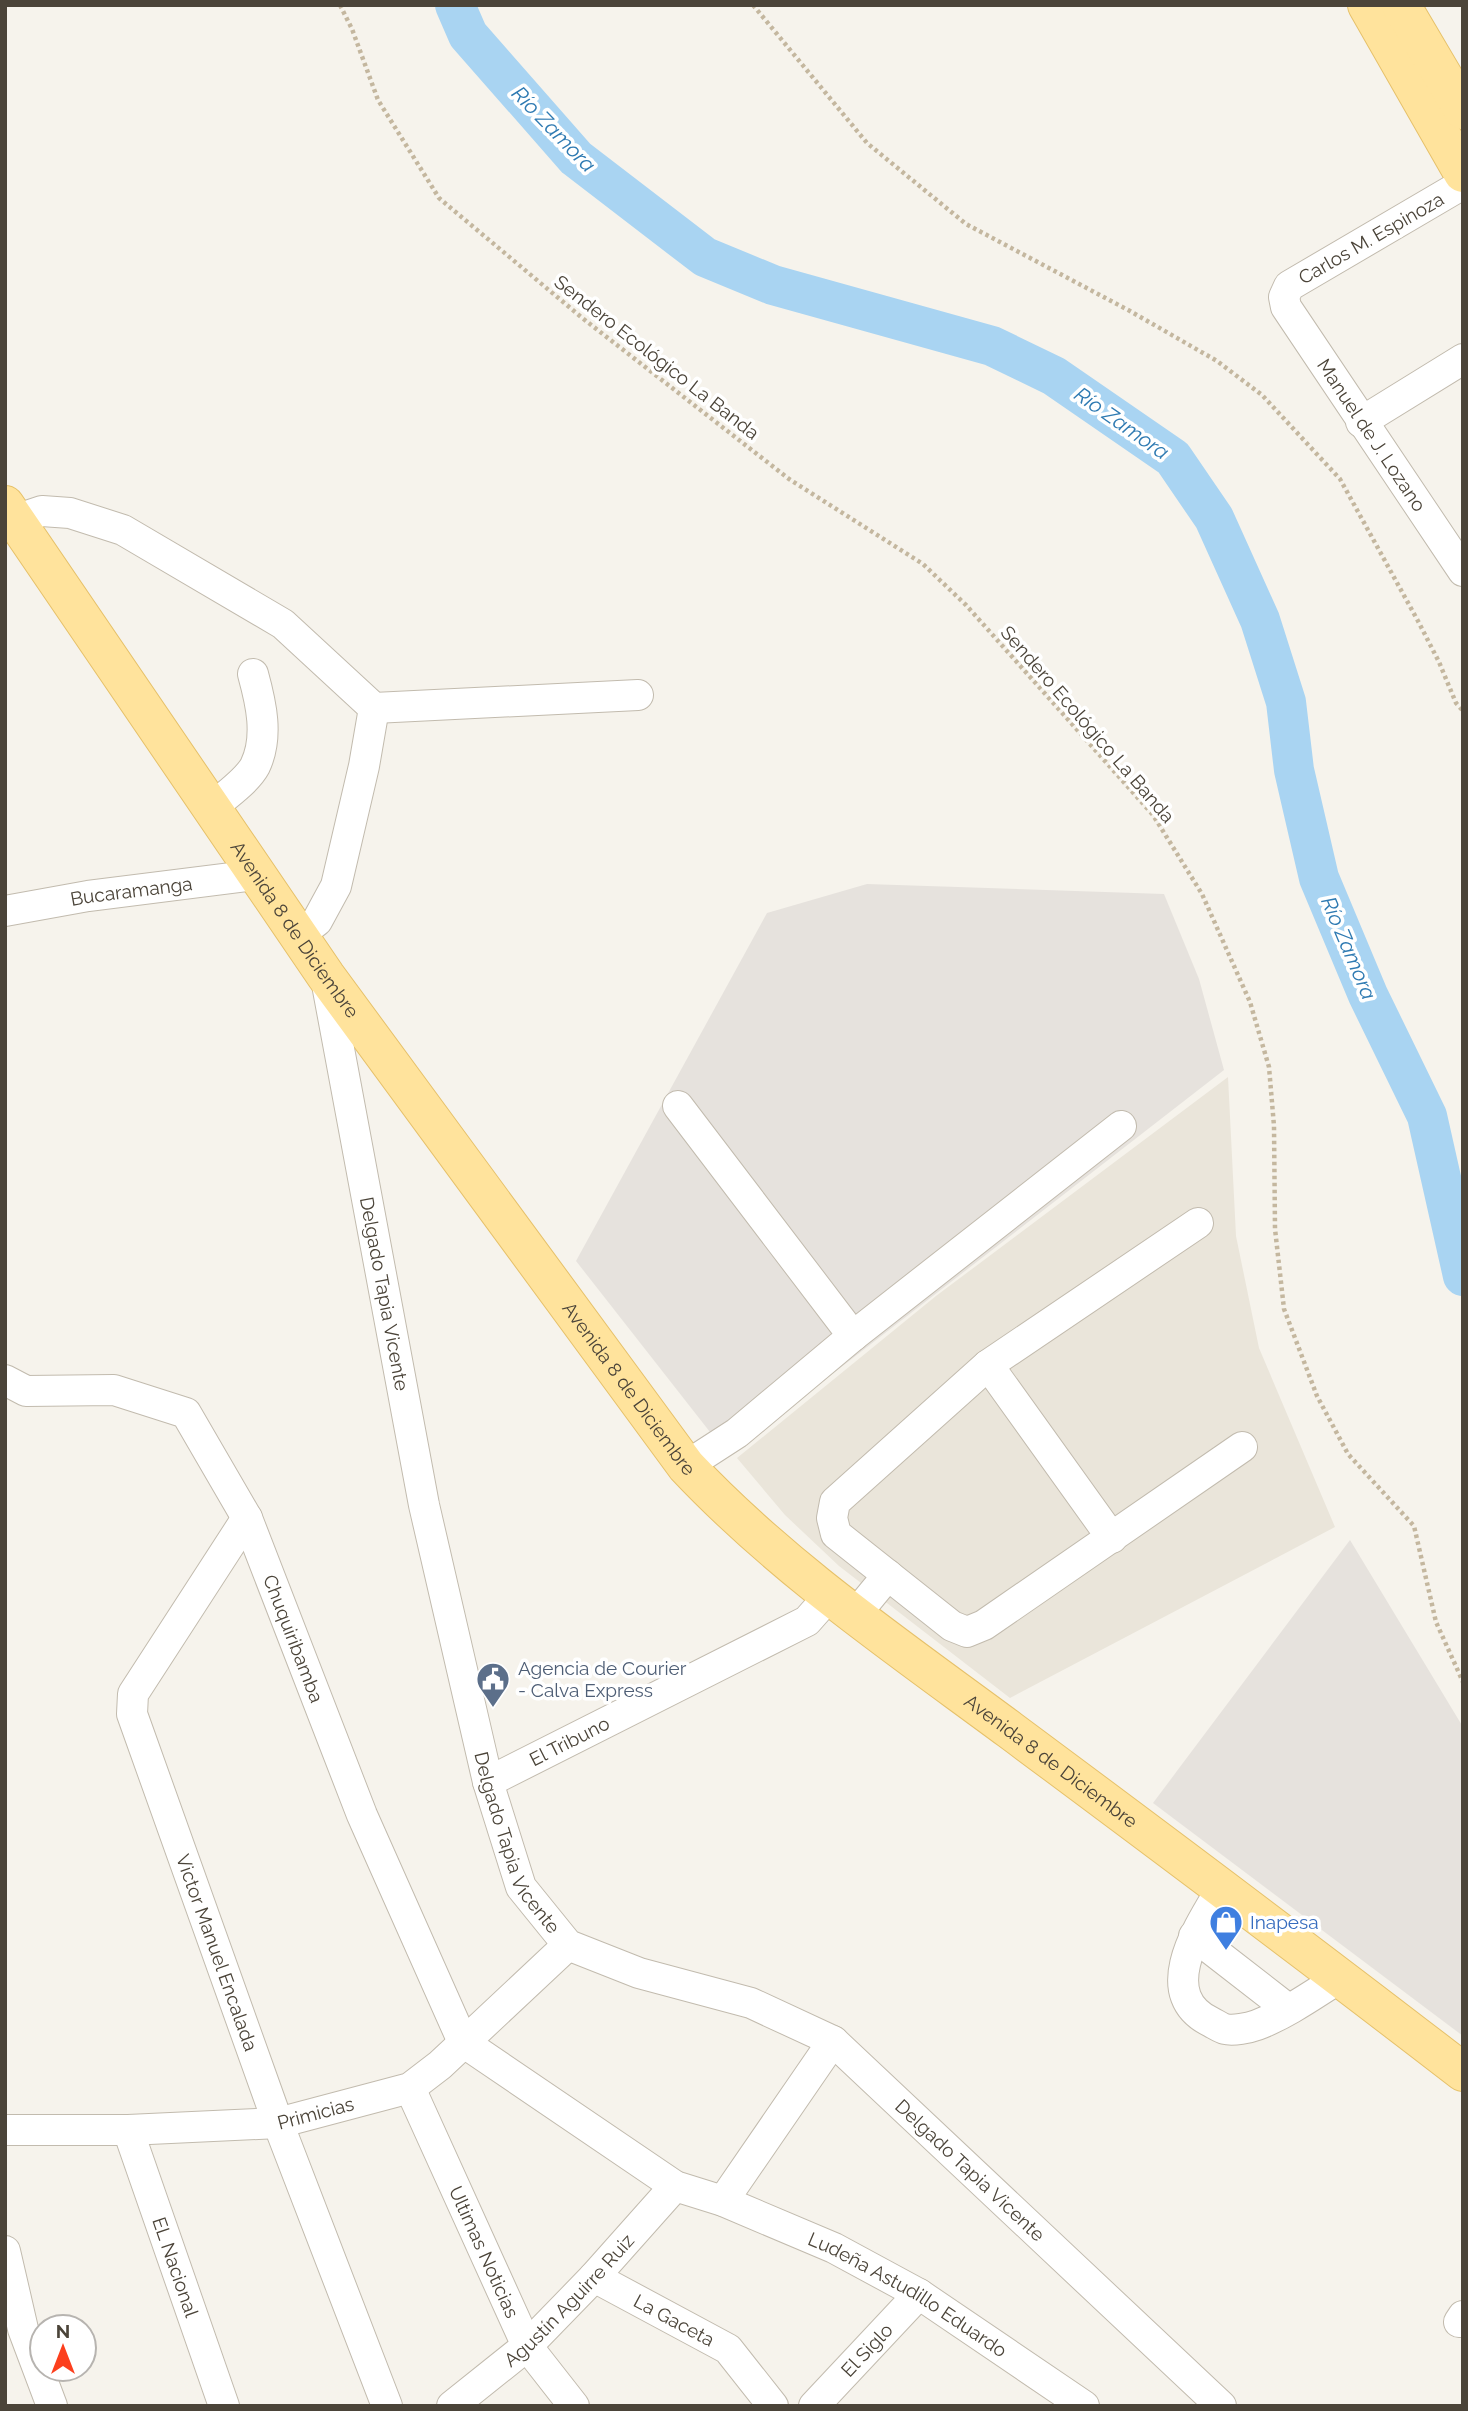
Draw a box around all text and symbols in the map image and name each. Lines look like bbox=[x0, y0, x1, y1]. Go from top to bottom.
water label: Río Zamora bbox=[507, 81, 601, 177]
street label: Carlos M. Espinoza bbox=[1294, 187, 1448, 289]
street label: Sendero Ecológico La Banda bbox=[550, 270, 764, 444]
street label: Manuel de J. Lozano bbox=[1313, 355, 1431, 515]
water label: Río Zamora bbox=[1070, 381, 1174, 465]
street label: Sendero Ecológico La Banda bbox=[997, 621, 1179, 827]
street label: Avenida 8 de Diciembre bbox=[226, 837, 364, 1022]
street label: Bucaramanga bbox=[69, 872, 194, 910]
water label: Río Zamora bbox=[1316, 893, 1382, 1003]
street label: Delgado Tapia Vicente bbox=[356, 1195, 413, 1392]
street label: Avenida 8 de Diciembre bbox=[558, 1298, 700, 1480]
street label: Chuquiribamba bbox=[259, 1572, 328, 1706]
place label: Agencia de Courier - Calva Express bbox=[518, 1657, 687, 1701]
public building icon: Agencia de Courier - Calva Express bbox=[474, 1660, 512, 1709]
street label: Avenida 8 de Diciembre bbox=[960, 1690, 1142, 1832]
street label: El Tribuno bbox=[526, 1712, 613, 1770]
street label: Delgado Tapia Vicente bbox=[470, 1750, 565, 1937]
street label: Victor Manuel Encalada bbox=[172, 1851, 262, 2054]
shop icon: Inapesa bbox=[1207, 1903, 1245, 1952]
place label: Inapesa bbox=[1250, 1911, 1319, 1933]
street label: Primicias bbox=[275, 2092, 356, 2134]
street label: Delgado Tapia Vicente bbox=[891, 2095, 1049, 2245]
street label: Ultimas Noticias bbox=[445, 2183, 524, 2321]
street label: EL Nacional bbox=[148, 2214, 203, 2321]
street label: Ludeña Astudillo Eduardo bbox=[805, 2227, 1011, 2361]
street label: Agustín Aguirre Ruiz bbox=[500, 2229, 638, 2371]
street label: La Gaceta bbox=[630, 2289, 718, 2351]
north arrow bbox=[28, 2313, 98, 2383]
street label: El Siglo bbox=[836, 2319, 897, 2381]
text: N bbox=[56, 2320, 70, 2342]

